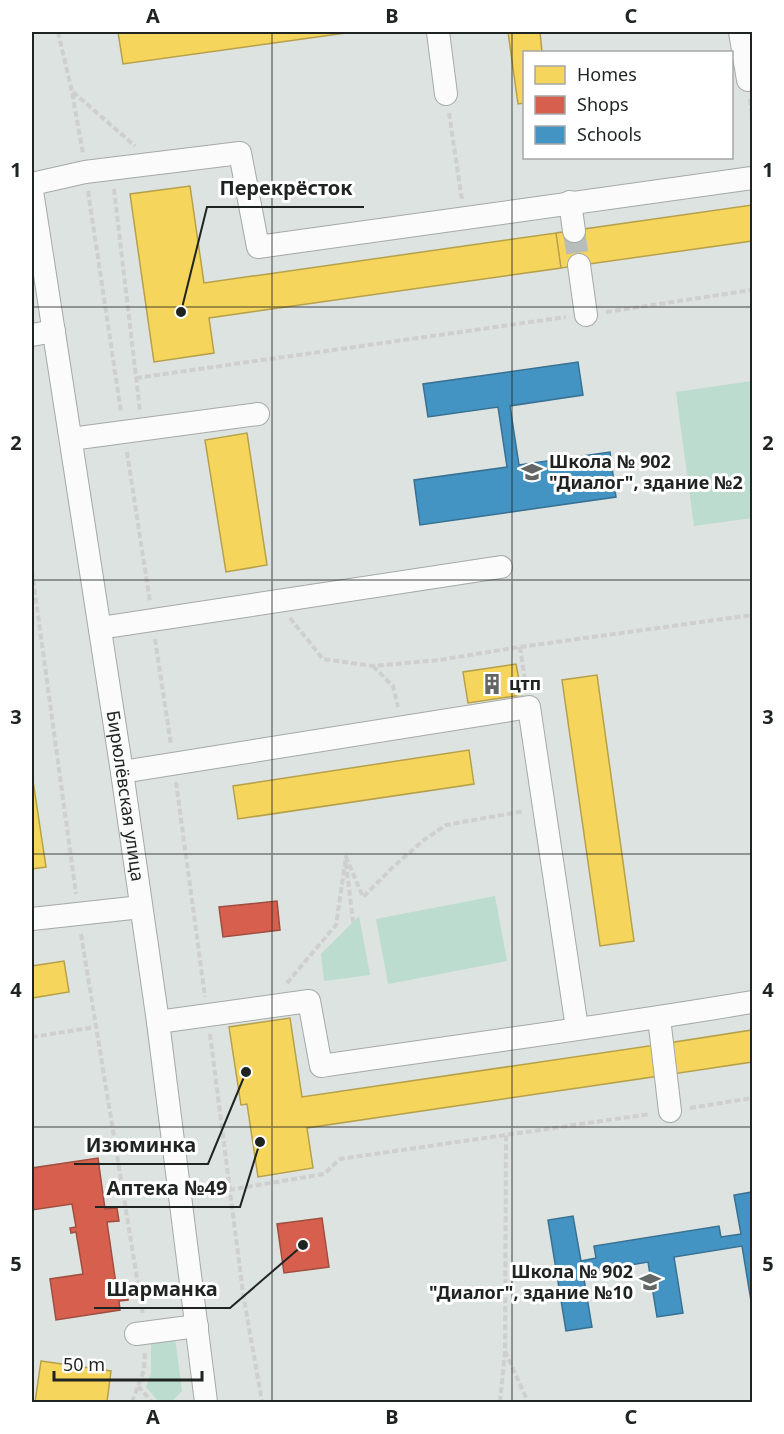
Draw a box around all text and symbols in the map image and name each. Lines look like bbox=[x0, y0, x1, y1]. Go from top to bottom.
text: A bbox=[146, 2, 160, 29]
text: B bbox=[385, 2, 399, 29]
text: C bbox=[625, 2, 638, 29]
legend bbox=[523, 51, 733, 159]
text: Homes bbox=[577, 62, 637, 86]
text: Shops bbox=[577, 92, 629, 116]
text: Schools bbox=[577, 122, 642, 146]
text: 1 bbox=[10, 156, 22, 183]
text: 1 bbox=[762, 156, 774, 183]
callout: Перекрёсток bbox=[207, 169, 364, 207]
text: Перекрёсток bbox=[219, 174, 353, 201]
text: 2 bbox=[10, 429, 22, 456]
text: 2 bbox=[762, 429, 774, 456]
place label: Школа № 902 "Диалог", здание №2 bbox=[549, 449, 743, 494]
school or university icon: Школа № 902 "Диалог", здание №2 bbox=[520, 460, 544, 484]
place label: цтп bbox=[509, 671, 541, 695]
building icon: цтп bbox=[480, 672, 504, 696]
text: 3 bbox=[10, 703, 22, 730]
text: 3 bbox=[762, 703, 774, 730]
street label: Бирюлёвская улица bbox=[102, 709, 151, 883]
text: 4 bbox=[10, 976, 22, 1003]
text: 4 bbox=[762, 976, 774, 1003]
callout: Изюминка bbox=[74, 1126, 208, 1164]
text: Изюминка bbox=[86, 1131, 196, 1158]
callout: Аптека №49 bbox=[95, 1169, 240, 1207]
text: Аптека №49 bbox=[107, 1174, 227, 1201]
text: 5 bbox=[10, 1250, 22, 1277]
text: 5 bbox=[762, 1250, 774, 1277]
place label: Школа № 902 "Диалог", здание №10 bbox=[429, 1259, 633, 1304]
callout: Шарманка bbox=[94, 1270, 230, 1308]
school or university icon: Школа № 902 "Диалог", здание №10 bbox=[638, 1270, 662, 1294]
text: Шарманка bbox=[106, 1275, 218, 1302]
scale bar bbox=[54, 1344, 202, 1382]
text: 50 m bbox=[63, 1352, 105, 1376]
text: A bbox=[146, 1403, 160, 1430]
text: B bbox=[385, 1403, 399, 1430]
text: C bbox=[625, 1403, 638, 1430]

